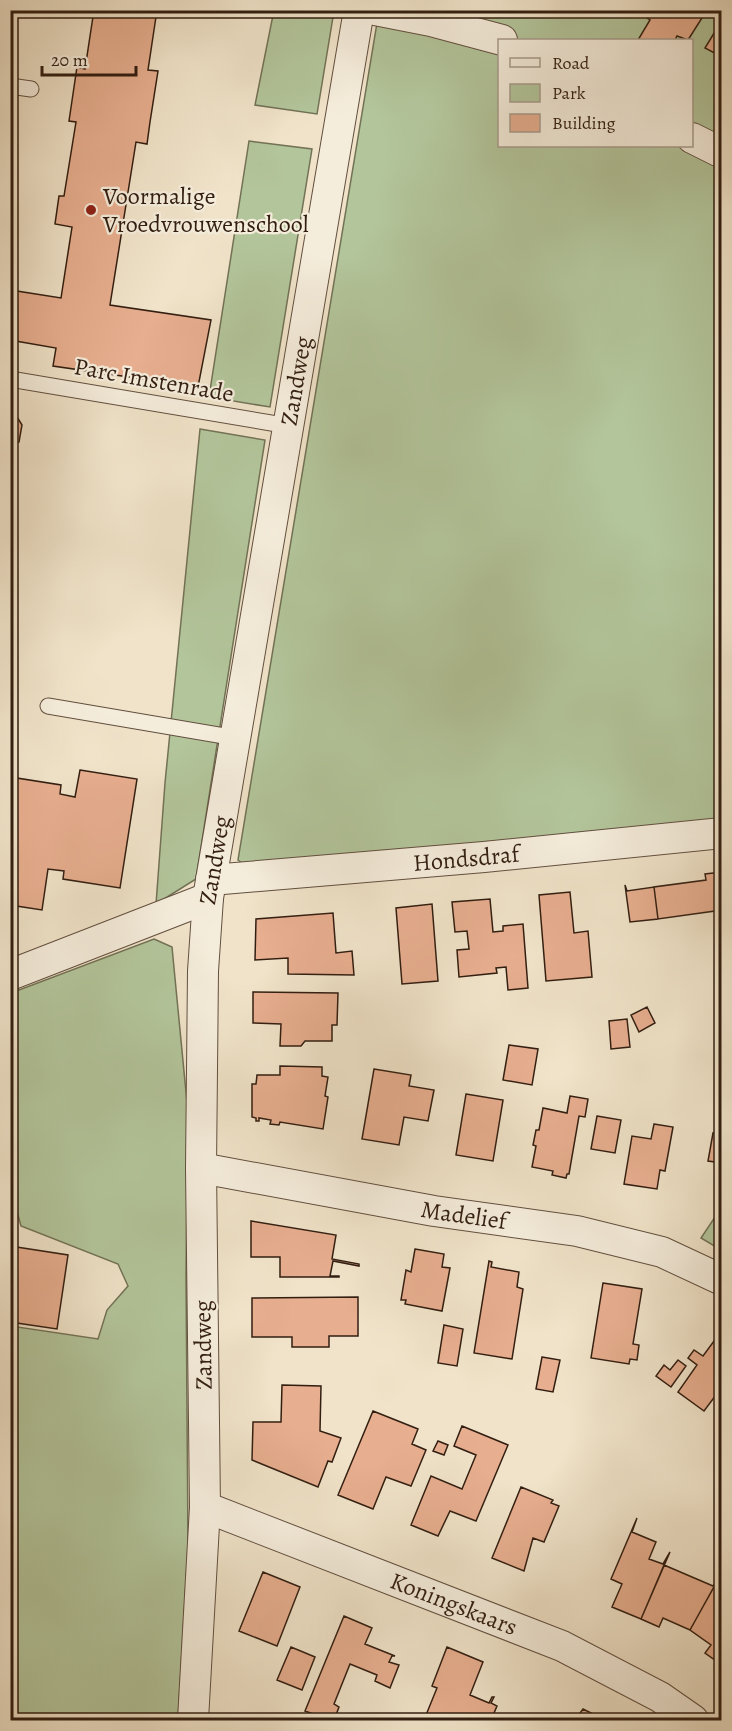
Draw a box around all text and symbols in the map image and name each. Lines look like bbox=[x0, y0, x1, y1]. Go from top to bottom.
scale bar bbox=[42, 39, 136, 77]
legend bbox=[498, 39, 693, 147]
text: 20 m bbox=[51, 48, 88, 72]
text: Road bbox=[552, 51, 590, 75]
text: Park bbox=[552, 81, 586, 105]
text: Building bbox=[552, 111, 616, 135]
place label: Voormalige Vroedvrouwenschool bbox=[102, 180, 309, 240]
marker: Voormalige Vroedvrouwenschool bbox=[84, 203, 98, 217]
street label: Zandweg bbox=[273, 334, 319, 428]
street label: Parc Imstenrade bbox=[72, 350, 236, 410]
street label: Zandweg bbox=[191, 813, 238, 907]
street label: Hondsdraf bbox=[412, 837, 524, 879]
street label: Madelief bbox=[418, 1193, 512, 1237]
street label: Zandweg bbox=[186, 1300, 220, 1390]
street label: Koningskaars bbox=[386, 1565, 522, 1643]

